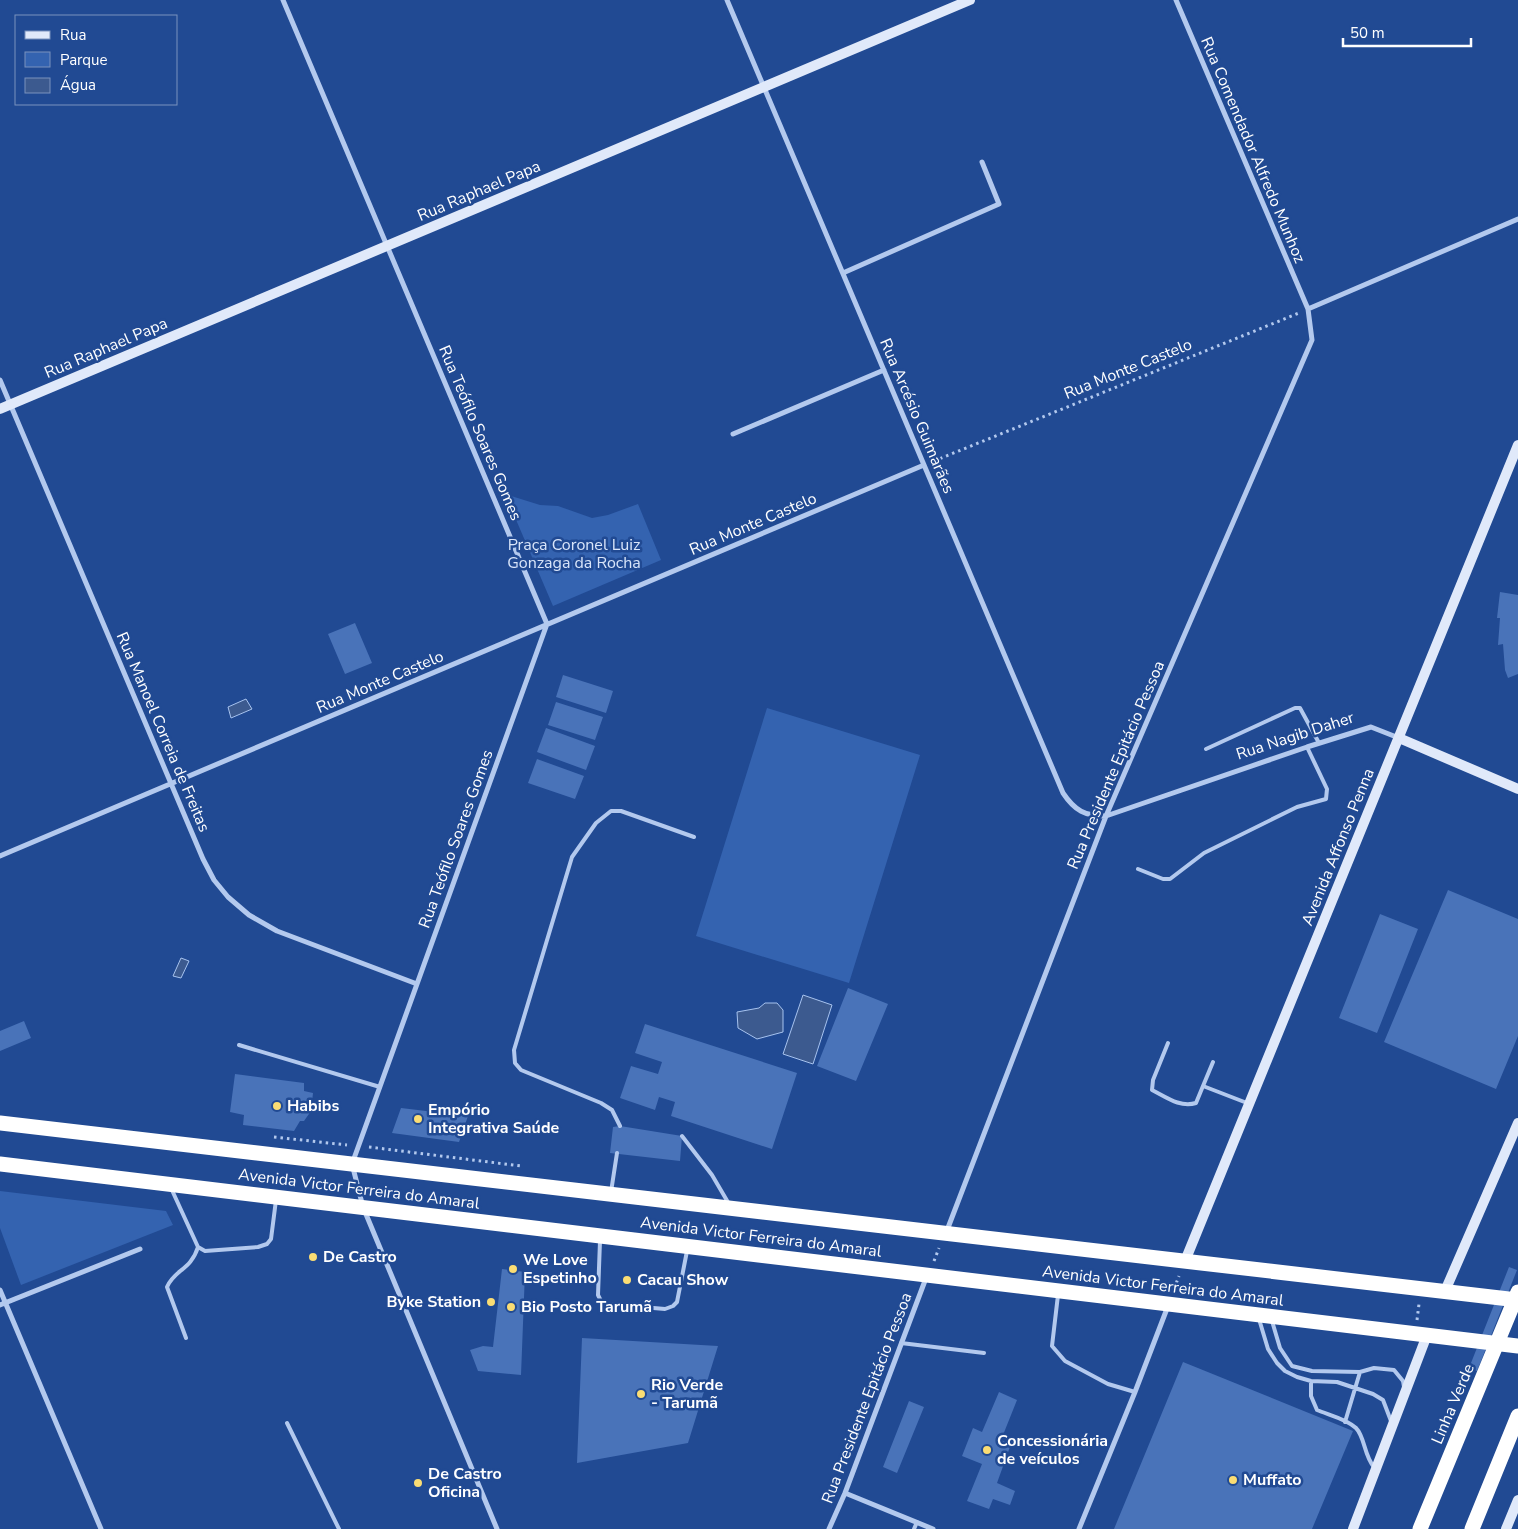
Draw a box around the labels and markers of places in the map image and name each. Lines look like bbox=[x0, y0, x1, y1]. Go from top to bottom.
place label: Habibs bbox=[287, 1095, 339, 1117]
place label: Empório Integrativa Saúde bbox=[428, 1099, 559, 1139]
marker: Habibs bbox=[271, 1100, 283, 1112]
marker: Empório Integrativa Saúde bbox=[412, 1113, 424, 1125]
place label: De Castro bbox=[323, 1246, 397, 1268]
place label: We Love Espetinho bbox=[523, 1249, 597, 1289]
marker: De Castro bbox=[307, 1251, 319, 1263]
marker: We Love Espetinho bbox=[507, 1263, 519, 1275]
place label: Cacau Show bbox=[637, 1269, 729, 1291]
marker: Cacau Show bbox=[621, 1274, 633, 1286]
place label: Byke Station bbox=[386, 1291, 481, 1313]
marker: Byke Station bbox=[485, 1296, 497, 1308]
place label: Bio Posto Tarumã bbox=[521, 1296, 652, 1318]
marker: Bio Posto Tarumã bbox=[505, 1301, 517, 1313]
place label: Rio Verde - Tarumã bbox=[651, 1374, 723, 1414]
marker: Rio Verde - Tarumã bbox=[635, 1388, 647, 1400]
place label: Concessionária de veículos bbox=[997, 1430, 1108, 1470]
marker: Concessionária de veículos bbox=[981, 1444, 993, 1456]
place label: De Castro Oficina bbox=[428, 1463, 502, 1503]
place label: Muffato bbox=[1243, 1469, 1301, 1491]
marker: Muffato bbox=[1227, 1474, 1239, 1486]
marker: De Castro Oficina bbox=[412, 1477, 424, 1489]

